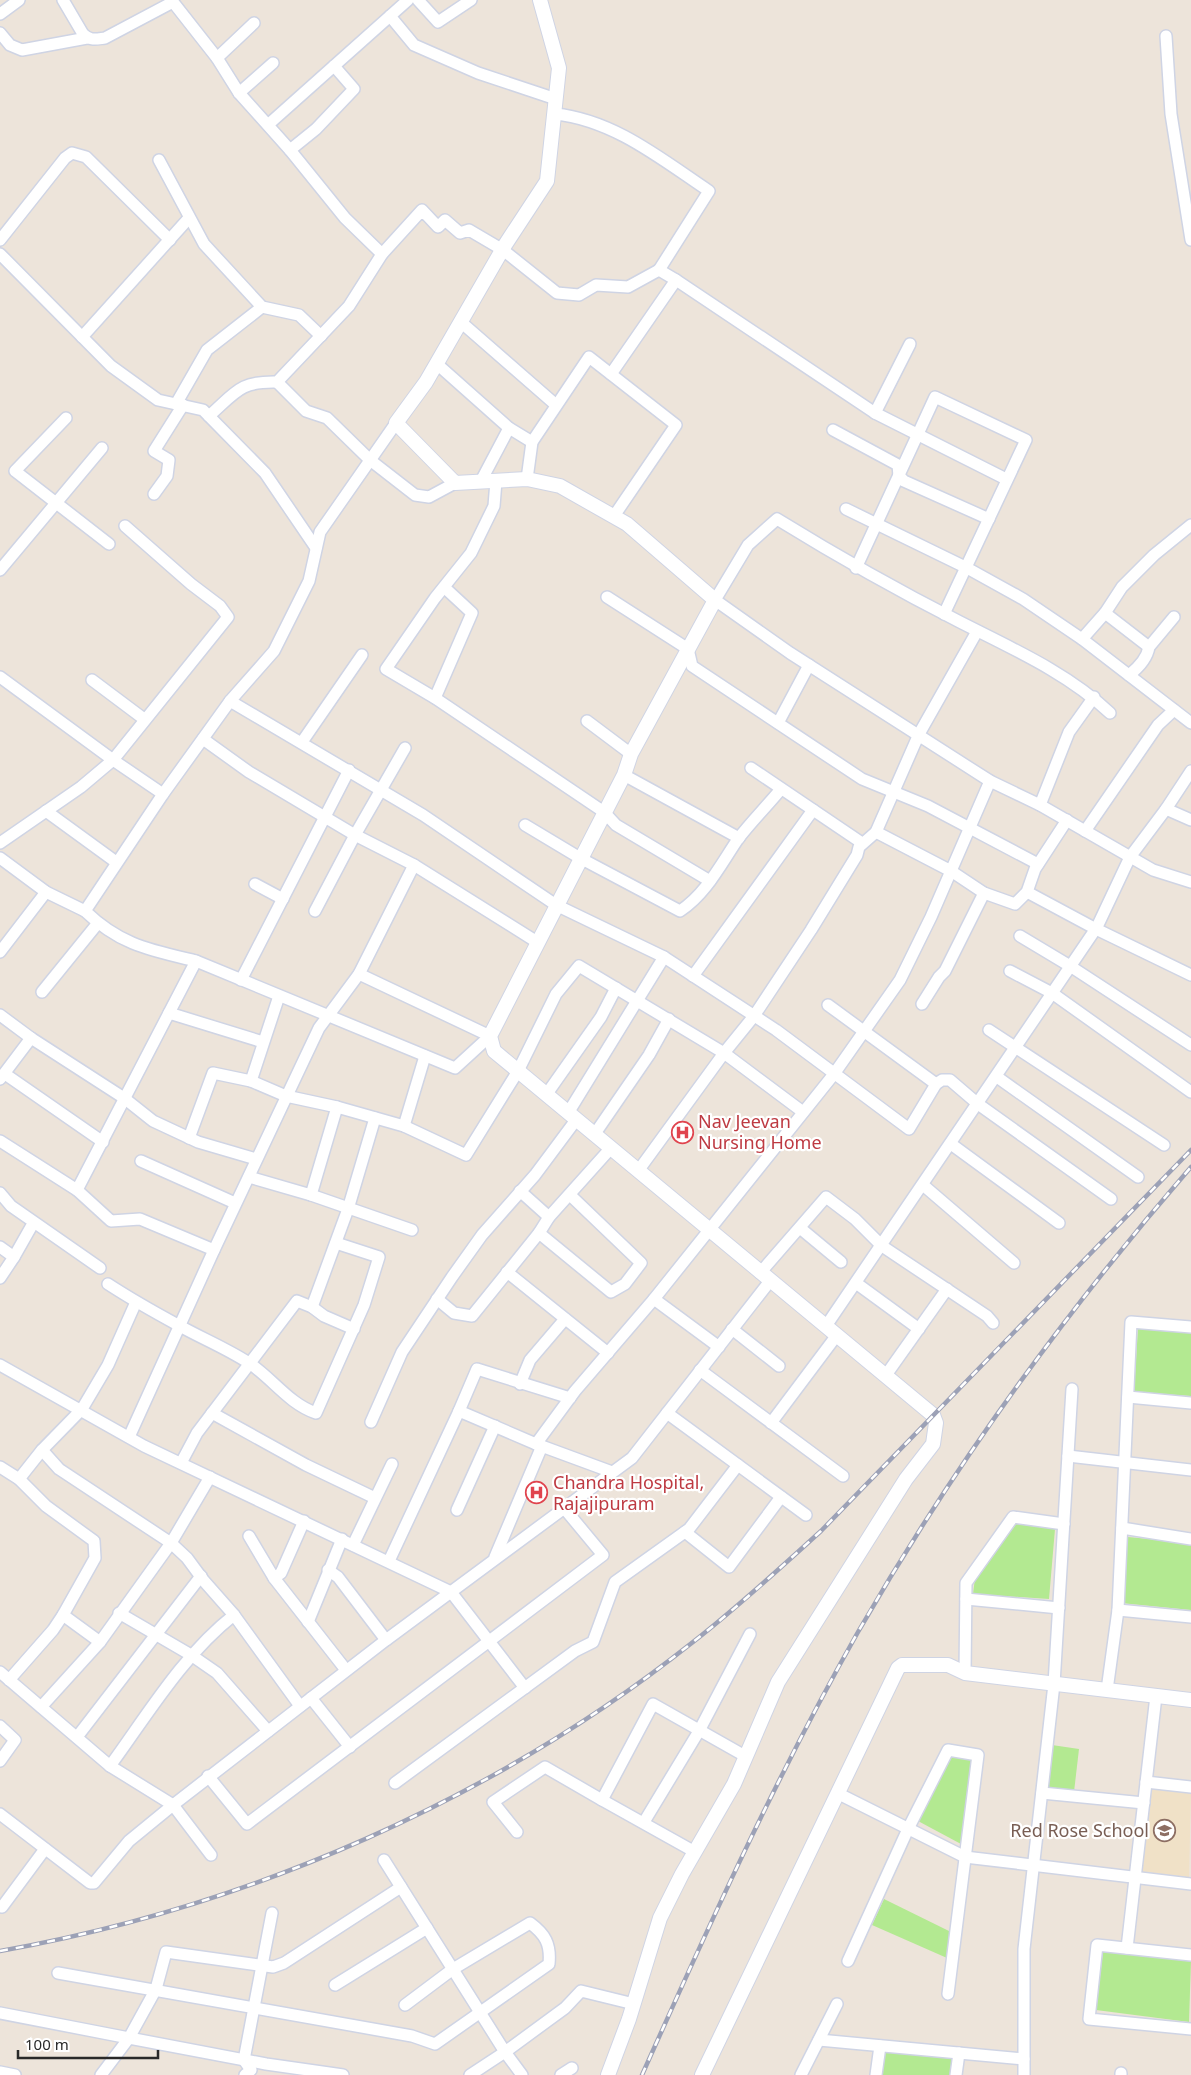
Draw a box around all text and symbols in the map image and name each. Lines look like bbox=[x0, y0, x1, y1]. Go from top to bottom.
place label: Nav Jeevan Nursing Home bbox=[698, 1109, 822, 1154]
hospital icon: Nav Jeevan Nursing Home bbox=[670, 1120, 694, 1144]
place label: Chandra Hospital, Rajajipuram bbox=[553, 1470, 704, 1515]
hospital icon: Chandra Hospital, Rajajipuram bbox=[525, 1481, 549, 1505]
place label: Red Rose School bbox=[1010, 1818, 1149, 1842]
school or university icon: Red Rose School bbox=[1153, 1819, 1177, 1843]
scale bar bbox=[18, 2028, 158, 2060]
text: 100 m bbox=[25, 2034, 69, 2054]

